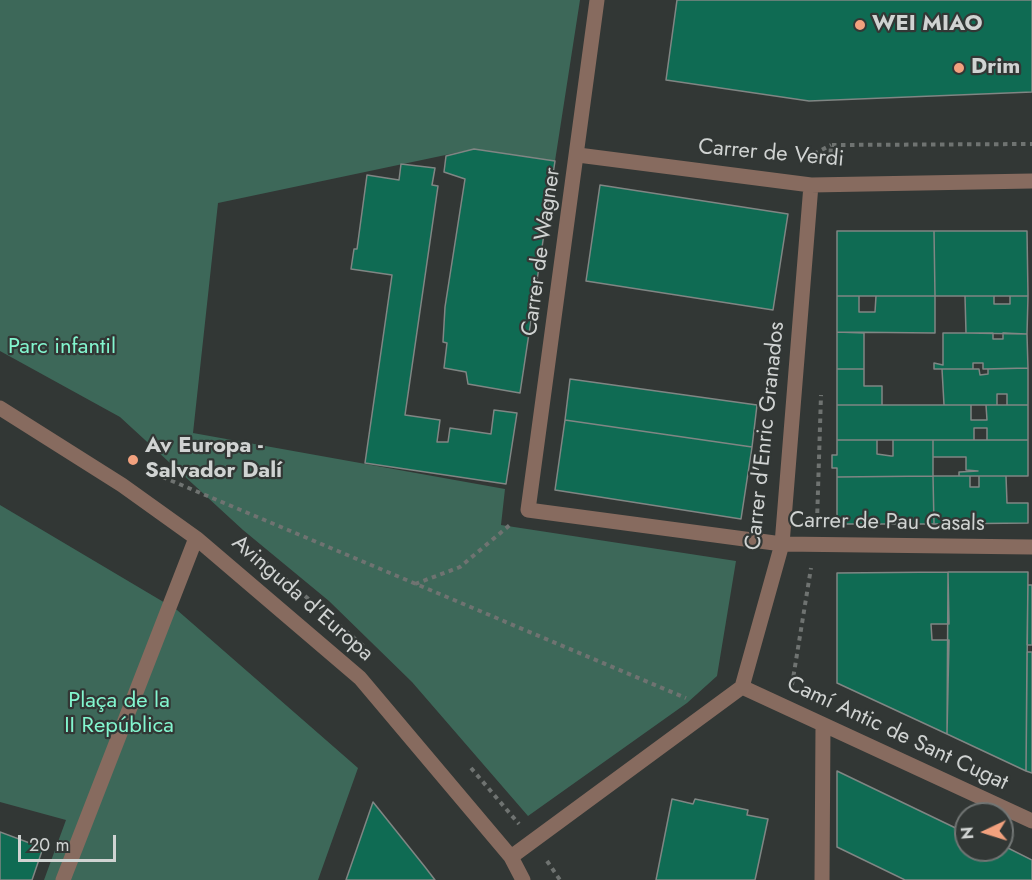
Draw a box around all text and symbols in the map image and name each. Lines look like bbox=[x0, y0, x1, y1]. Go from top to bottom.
place label: WEI MIAO bbox=[872, 12, 983, 38]
marker: WEI MIAO bbox=[853, 18, 867, 32]
place label: Drim bbox=[971, 55, 1020, 81]
marker: Drim bbox=[952, 61, 966, 75]
street label: Carrer de Verdi bbox=[697, 134, 845, 174]
street label: Carrer de Wagner bbox=[517, 166, 567, 338]
street label: Carrer d'Enric Granados bbox=[741, 321, 791, 551]
park label: Parc infantil bbox=[8, 335, 116, 361]
place label: Av Europa - Salvador Dalí bbox=[145, 434, 282, 486]
marker: Av Europa - Salvador Dalí bbox=[126, 453, 140, 467]
street label: Carrer de Pau Casals bbox=[789, 508, 985, 538]
street label: Avinguda d'Europa bbox=[226, 530, 378, 668]
street label: Camí Antic de Sant Cugat bbox=[782, 671, 1012, 797]
park label: Plaça de la II República bbox=[64, 689, 174, 740]
north arrow bbox=[954, 802, 1014, 862]
scale bar bbox=[21, 823, 118, 861]
text: N bbox=[956, 826, 979, 840]
text: 20 m bbox=[29, 832, 69, 858]

